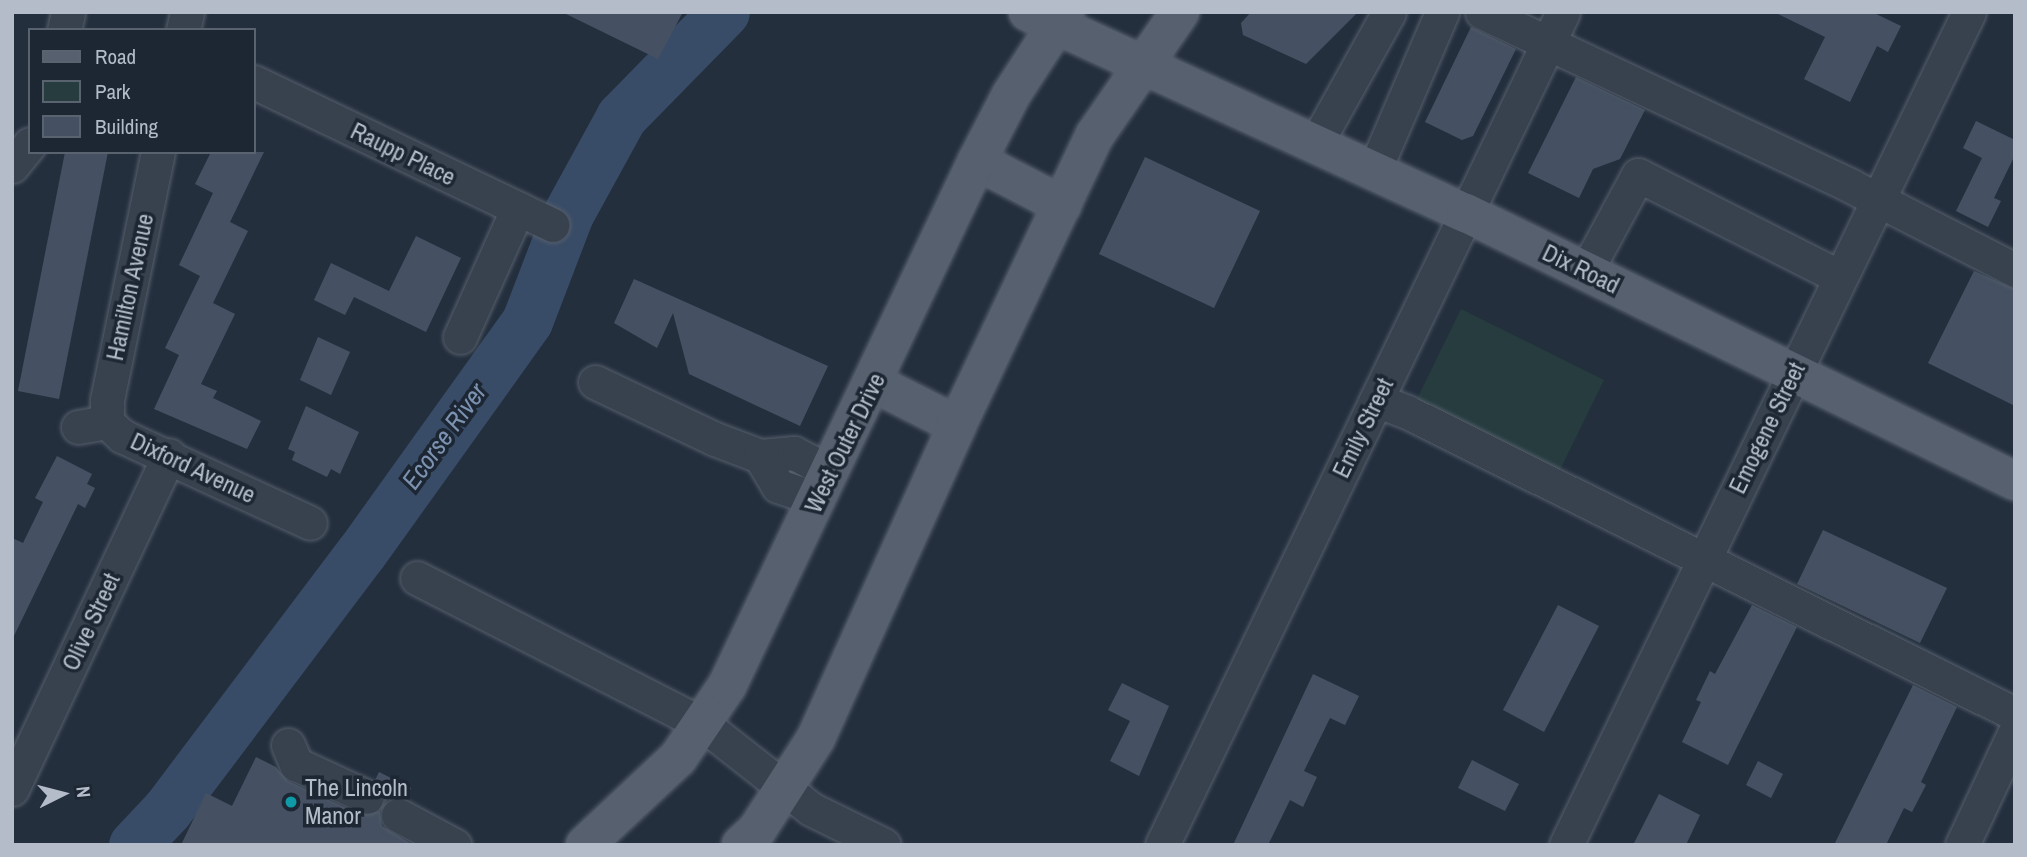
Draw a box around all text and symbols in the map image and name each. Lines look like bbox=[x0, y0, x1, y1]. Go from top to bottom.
legend bbox=[28, 28, 256, 154]
text: Road bbox=[95, 42, 136, 71]
text: Park bbox=[95, 77, 130, 106]
text: Building bbox=[95, 112, 158, 141]
street label: Raupp Place bbox=[346, 116, 460, 192]
street label: Hamilton Avenue bbox=[100, 210, 160, 364]
street label: Dix Road bbox=[1538, 238, 1624, 300]
street label: Emogene Street bbox=[1723, 358, 1811, 498]
street label: West Outer Drive bbox=[799, 369, 891, 517]
street label: Emily Street bbox=[1327, 374, 1399, 482]
water label: Ecorse River bbox=[395, 377, 493, 495]
street label: Dixford Avenue bbox=[126, 426, 260, 510]
street label: Olive Street bbox=[56, 569, 126, 675]
north arrow bbox=[28, 759, 98, 829]
place label: The Lincoln Manor bbox=[305, 774, 408, 830]
text: N bbox=[70, 785, 97, 799]
marker: The Lincoln Manor bbox=[283, 794, 299, 810]

